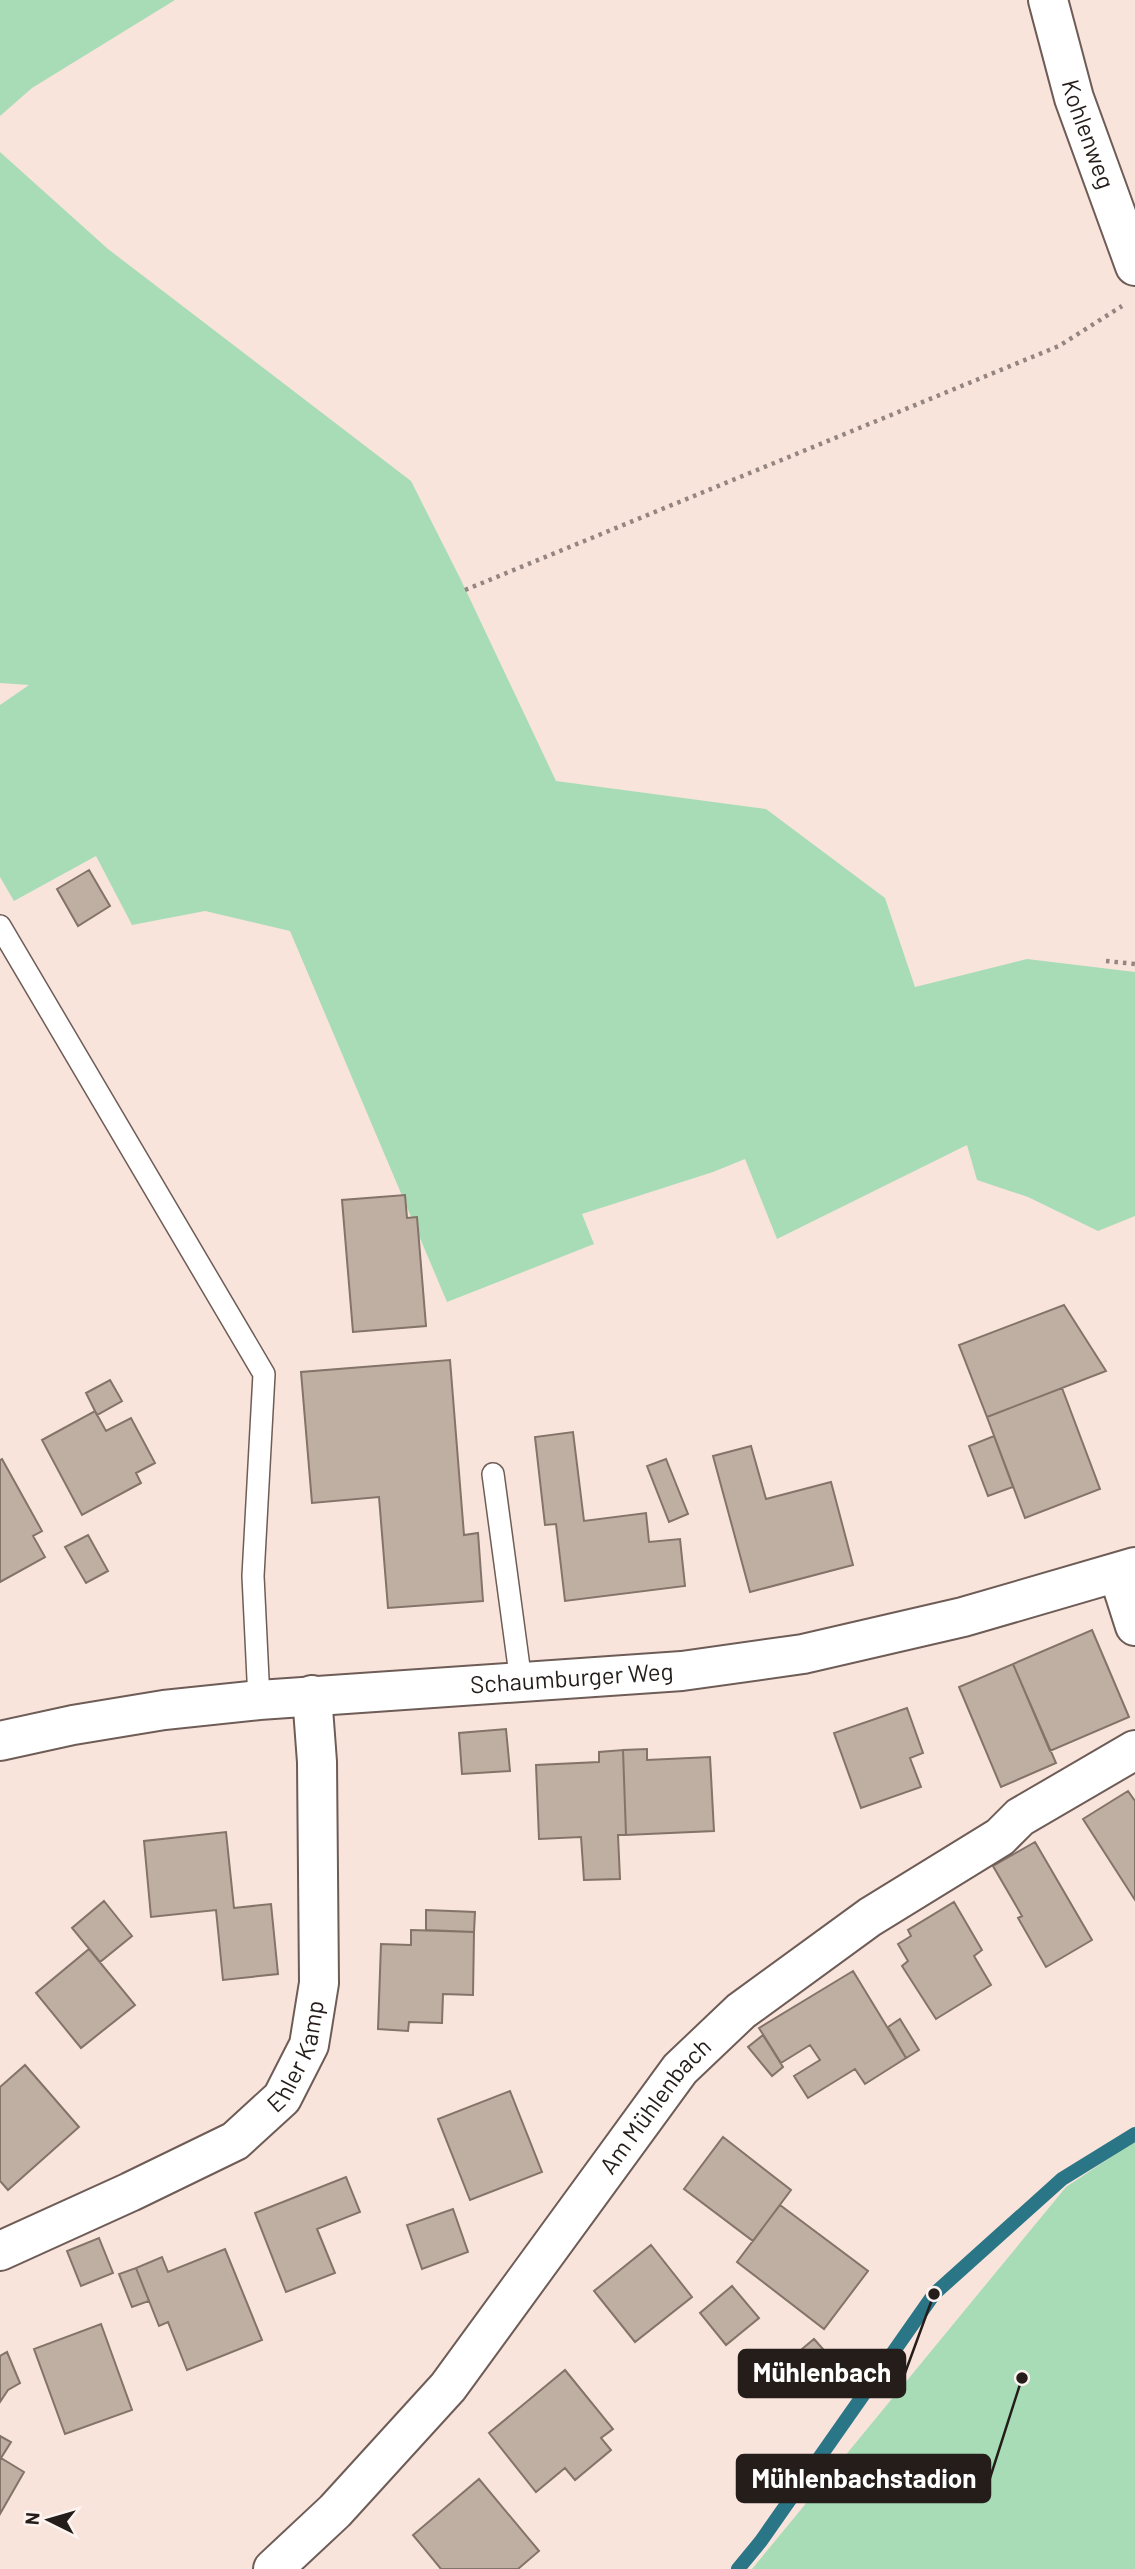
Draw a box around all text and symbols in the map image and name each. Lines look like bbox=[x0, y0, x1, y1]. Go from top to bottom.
street label: Kohlenweg bbox=[1057, 76, 1122, 192]
street label: Schaumburger Weg bbox=[469, 1656, 674, 1698]
street label: Ehler Kamp bbox=[260, 1998, 329, 2118]
street label: Am Mühlenbach bbox=[593, 2031, 716, 2179]
callout: Mühlenbach bbox=[739, 2350, 905, 2397]
text: Mühlenbach bbox=[753, 2356, 891, 2387]
callout: Mühlenbachstadion bbox=[737, 2455, 990, 2502]
text: Mühlenbachstadion bbox=[751, 2462, 977, 2493]
north arrow bbox=[14, 2485, 84, 2555]
text: N bbox=[20, 2511, 44, 2526]

